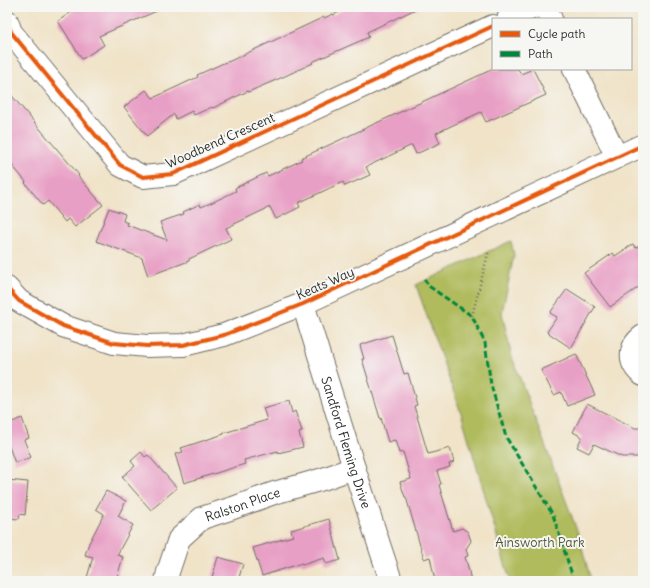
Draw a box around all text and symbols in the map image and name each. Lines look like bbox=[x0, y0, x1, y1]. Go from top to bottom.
legend bbox=[492, 18, 632, 70]
text: Cycle path bbox=[528, 26, 585, 41]
text: Path bbox=[528, 46, 553, 61]
street label: Woodbend Crescent bbox=[163, 109, 278, 172]
street label: Keats Way bbox=[294, 263, 357, 304]
street label: Sandford Fleming Drive bbox=[317, 374, 375, 511]
street label: Ralston Place bbox=[203, 484, 282, 525]
park label: Ainsworth Park bbox=[495, 534, 585, 551]

